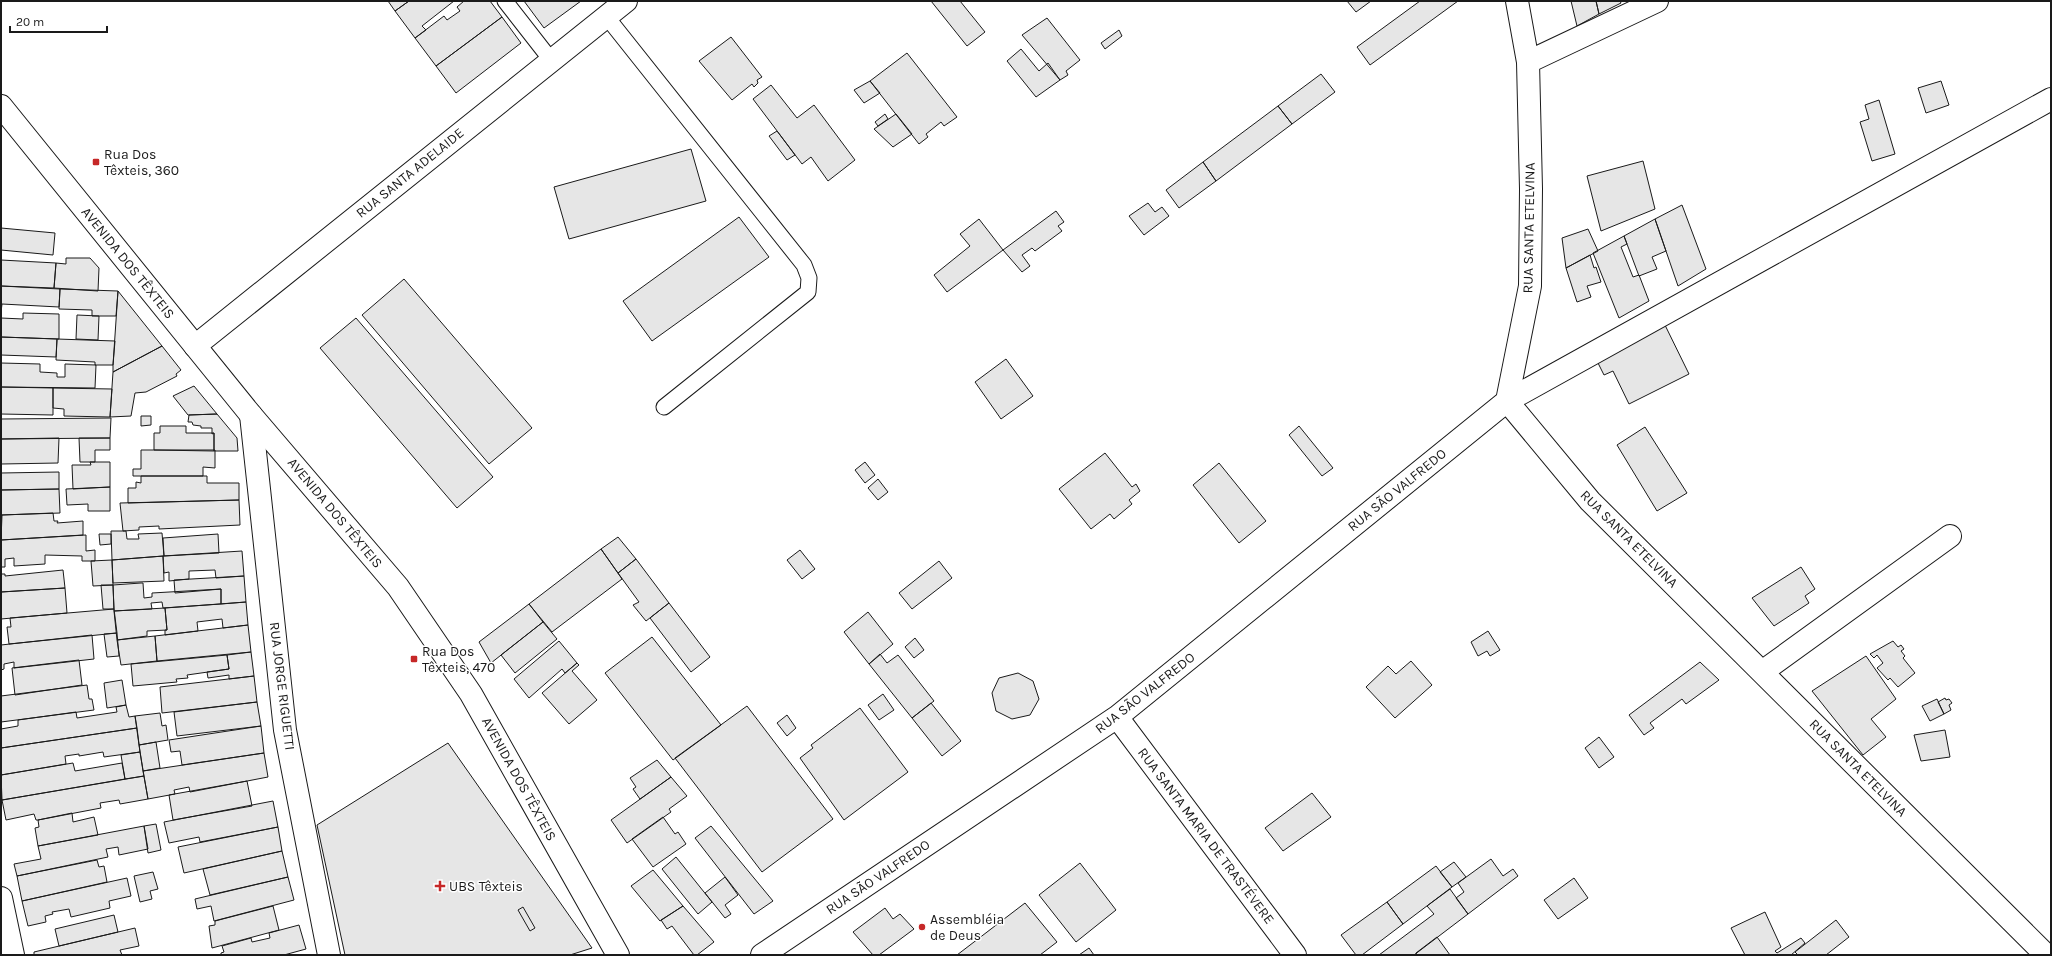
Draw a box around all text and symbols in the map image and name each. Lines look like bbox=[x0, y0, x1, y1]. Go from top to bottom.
scale bar bbox=[10, 8, 107, 34]
text: 20 m bbox=[16, 15, 44, 29]
street label: RUA SANTA ADELAIDE bbox=[353, 124, 467, 222]
place label: Rua Dos Têxteis, 360 bbox=[104, 146, 179, 179]
marker: Rua Dos Têxteis, 360 bbox=[91, 157, 101, 167]
street label: RUA SANTA ETELVINA bbox=[1519, 162, 1539, 294]
street label: AVENIDA DOS TÊXTEIS bbox=[78, 204, 178, 322]
street label: RUA SÃO VALFREDO bbox=[1344, 445, 1450, 535]
street label: AVENIDA DOS TÊXTEIS bbox=[284, 454, 386, 572]
street label: RUA SANTA ETELVINA bbox=[1577, 487, 1681, 591]
street label: RUA JORGE RIGUETTI bbox=[266, 621, 298, 751]
place label: Rua Dos Têxteis, 470 bbox=[422, 643, 495, 676]
street label: RUA SÃO VALFREDO bbox=[1092, 649, 1198, 737]
marker: Rua Dos Têxteis, 470 bbox=[409, 654, 419, 664]
street label: AVENIDA DOS TÊXTEIS bbox=[478, 714, 560, 844]
street label: RUA SANTA ETELVINA bbox=[1806, 716, 1910, 820]
street label: RUA SANTA MARIA DE TRASTÉVERE bbox=[1134, 744, 1279, 927]
street label: RUA SÃO VALFREDO bbox=[823, 836, 933, 918]
place label: UBS Têxteis bbox=[449, 878, 523, 895]
marker: UBS Têxteis bbox=[434, 880, 446, 892]
place label: Assembléia de Deus bbox=[930, 911, 1004, 944]
marker: Assembléia de Deus bbox=[917, 922, 927, 932]

